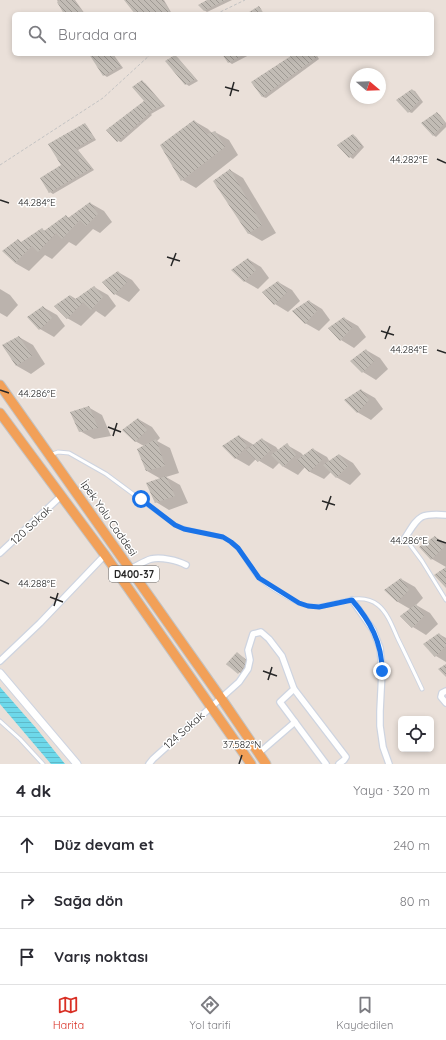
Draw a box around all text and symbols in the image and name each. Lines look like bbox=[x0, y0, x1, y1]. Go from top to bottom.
search box bbox=[12, 12, 434, 56]
icon: search bbox=[26, 23, 48, 45]
text: Burada ara bbox=[58, 25, 137, 44]
north arrow bbox=[350, 68, 386, 104]
text: 44.282°E bbox=[390, 153, 428, 166]
text: 44.284°E bbox=[18, 196, 56, 209]
text: 44.284°E bbox=[390, 343, 428, 356]
text: 44.286°E bbox=[18, 387, 56, 400]
street label: İpek Yolu Caddesi bbox=[78, 477, 140, 559]
route start bbox=[132, 490, 150, 508]
street label: 120 Sokak bbox=[8, 502, 54, 547]
text: 44.286°E bbox=[390, 534, 428, 547]
road number: D400-37 bbox=[109, 566, 159, 582]
text: 44.288°E bbox=[18, 577, 56, 590]
route end bbox=[373, 662, 391, 680]
street label: 124 Sokak bbox=[161, 708, 207, 752]
map controls bbox=[398, 716, 434, 752]
button: locate bbox=[398, 716, 434, 752]
text: 37.582°N bbox=[223, 738, 261, 751]
text: 4 dk bbox=[16, 780, 51, 801]
text: Yaya · 320 m bbox=[353, 782, 430, 798]
icon: ahead bbox=[16, 834, 38, 856]
text: Düz devam et bbox=[54, 835, 154, 854]
text: 240 m bbox=[393, 837, 430, 853]
icon: right bbox=[16, 890, 38, 912]
text: Sağa dön bbox=[54, 891, 123, 910]
text: 80 m bbox=[400, 893, 430, 909]
icon: arrive bbox=[16, 946, 38, 968]
text: Varış noktası bbox=[54, 947, 148, 966]
tab: Harita bbox=[53, 994, 84, 1032]
tab: Yol tarifi bbox=[190, 994, 231, 1032]
tab: Kaydedilen bbox=[336, 994, 393, 1032]

